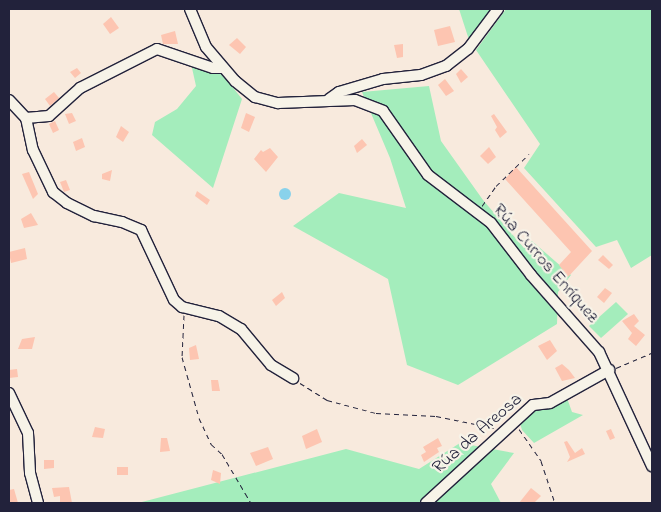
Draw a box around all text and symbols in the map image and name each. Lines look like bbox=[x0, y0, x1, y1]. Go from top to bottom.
street label: Rúa Curros Enríquez bbox=[487, 200, 603, 328]
street label: Rúa da Areosa bbox=[429, 389, 527, 479]

